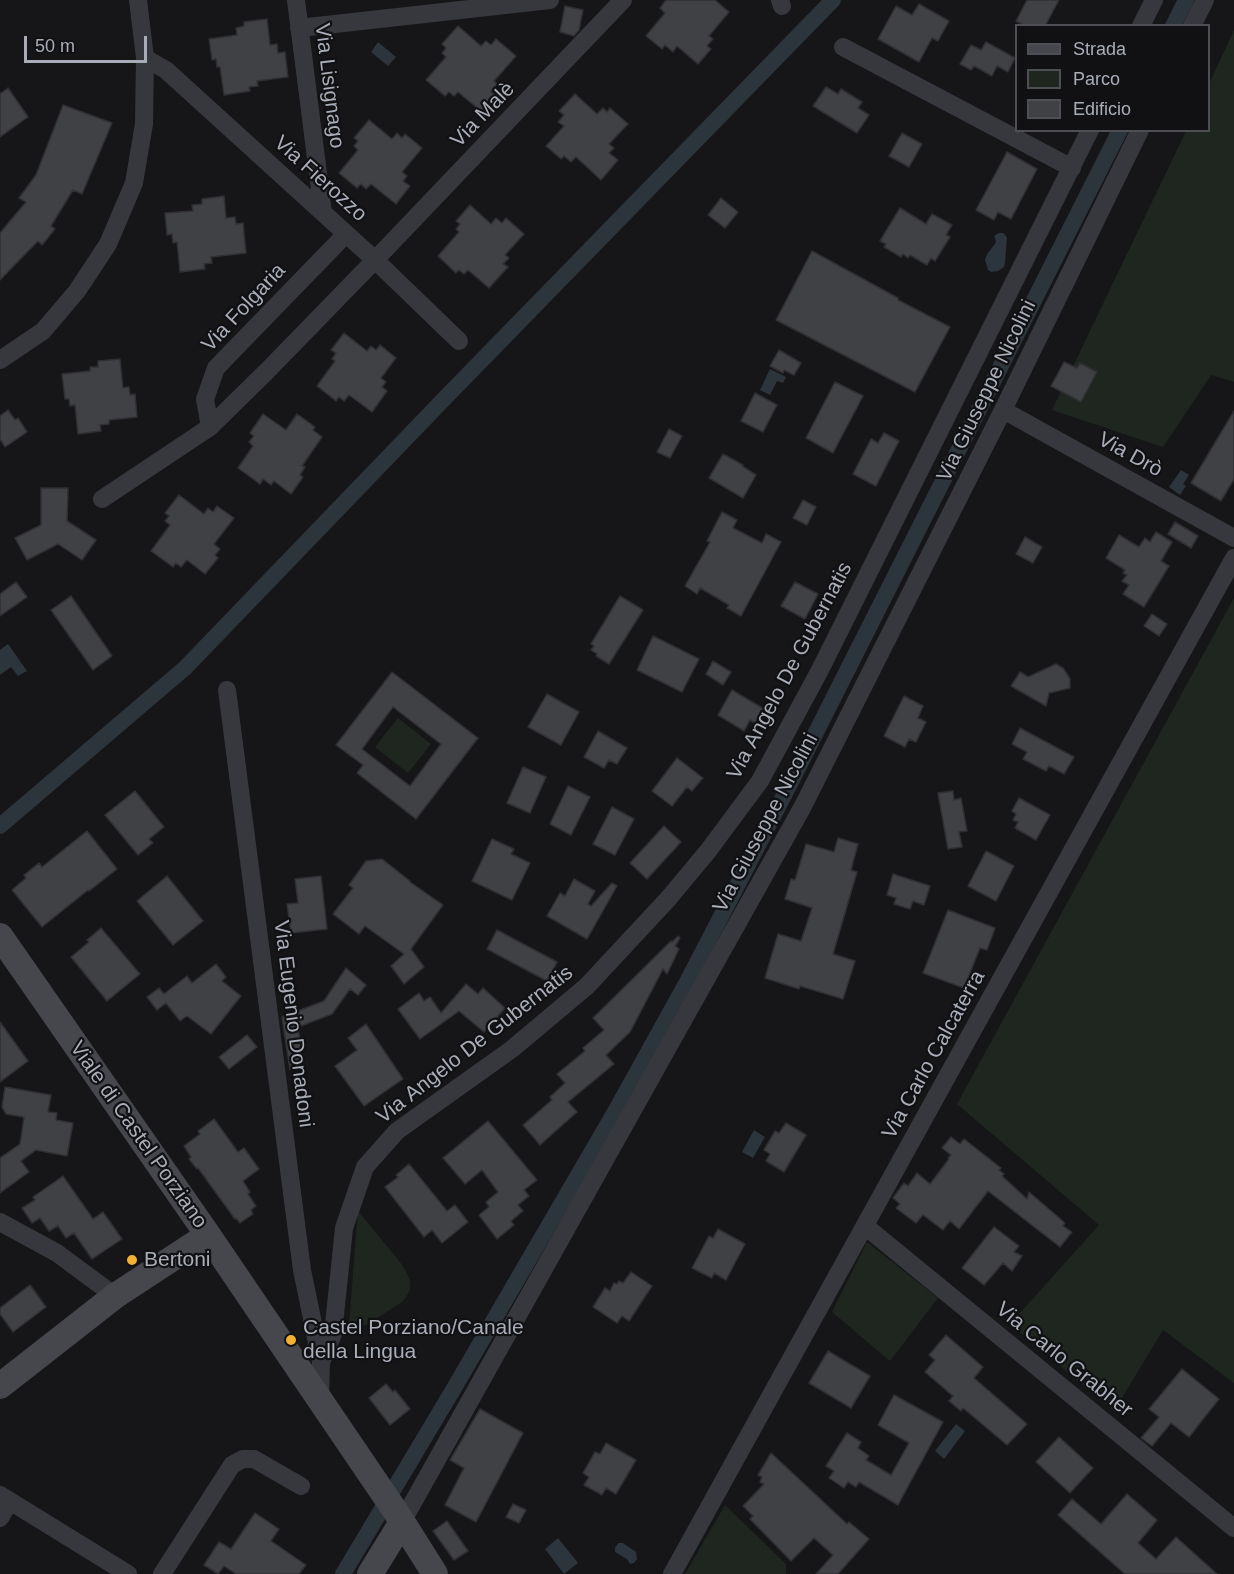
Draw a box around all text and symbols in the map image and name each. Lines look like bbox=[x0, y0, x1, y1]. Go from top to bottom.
street label: Via Lisignago bbox=[309, 22, 349, 150]
scale bar bbox=[27, 24, 150, 62]
legend bbox=[1015, 24, 1210, 132]
text: 50 m bbox=[35, 36, 75, 56]
text: Strada bbox=[1073, 39, 1126, 59]
text: Parco bbox=[1073, 69, 1120, 89]
street label: Via Malè bbox=[446, 77, 520, 153]
text: Edificio bbox=[1073, 99, 1131, 119]
street label: Via Fierozzo bbox=[268, 131, 372, 227]
street label: Via Folgaria bbox=[197, 259, 291, 357]
street label: Via Giuseppe Nicolini bbox=[932, 296, 1042, 486]
street label: Via Drò bbox=[1093, 427, 1167, 483]
street label: Via Angelo De Gubernatis bbox=[722, 558, 858, 784]
street label: Via Giuseppe Nicolini bbox=[708, 729, 824, 917]
street label: Via Eugenio Donadoni bbox=[268, 919, 318, 1129]
street label: Via Angelo De Gubernatis bbox=[372, 960, 578, 1130]
street label: Via Carlo Calcaterra bbox=[877, 966, 991, 1144]
street label: Viale di Castel Porziano bbox=[64, 1037, 212, 1233]
place label: Bertoni bbox=[144, 1247, 211, 1273]
marker: Bertoni bbox=[125, 1253, 139, 1267]
street label: Via Carlo Grabher bbox=[990, 1297, 1138, 1423]
place label: Castel Porziano/Canale della Lingua bbox=[303, 1315, 524, 1365]
marker: Castel Porziano/Canale della Lingua bbox=[284, 1333, 298, 1347]

